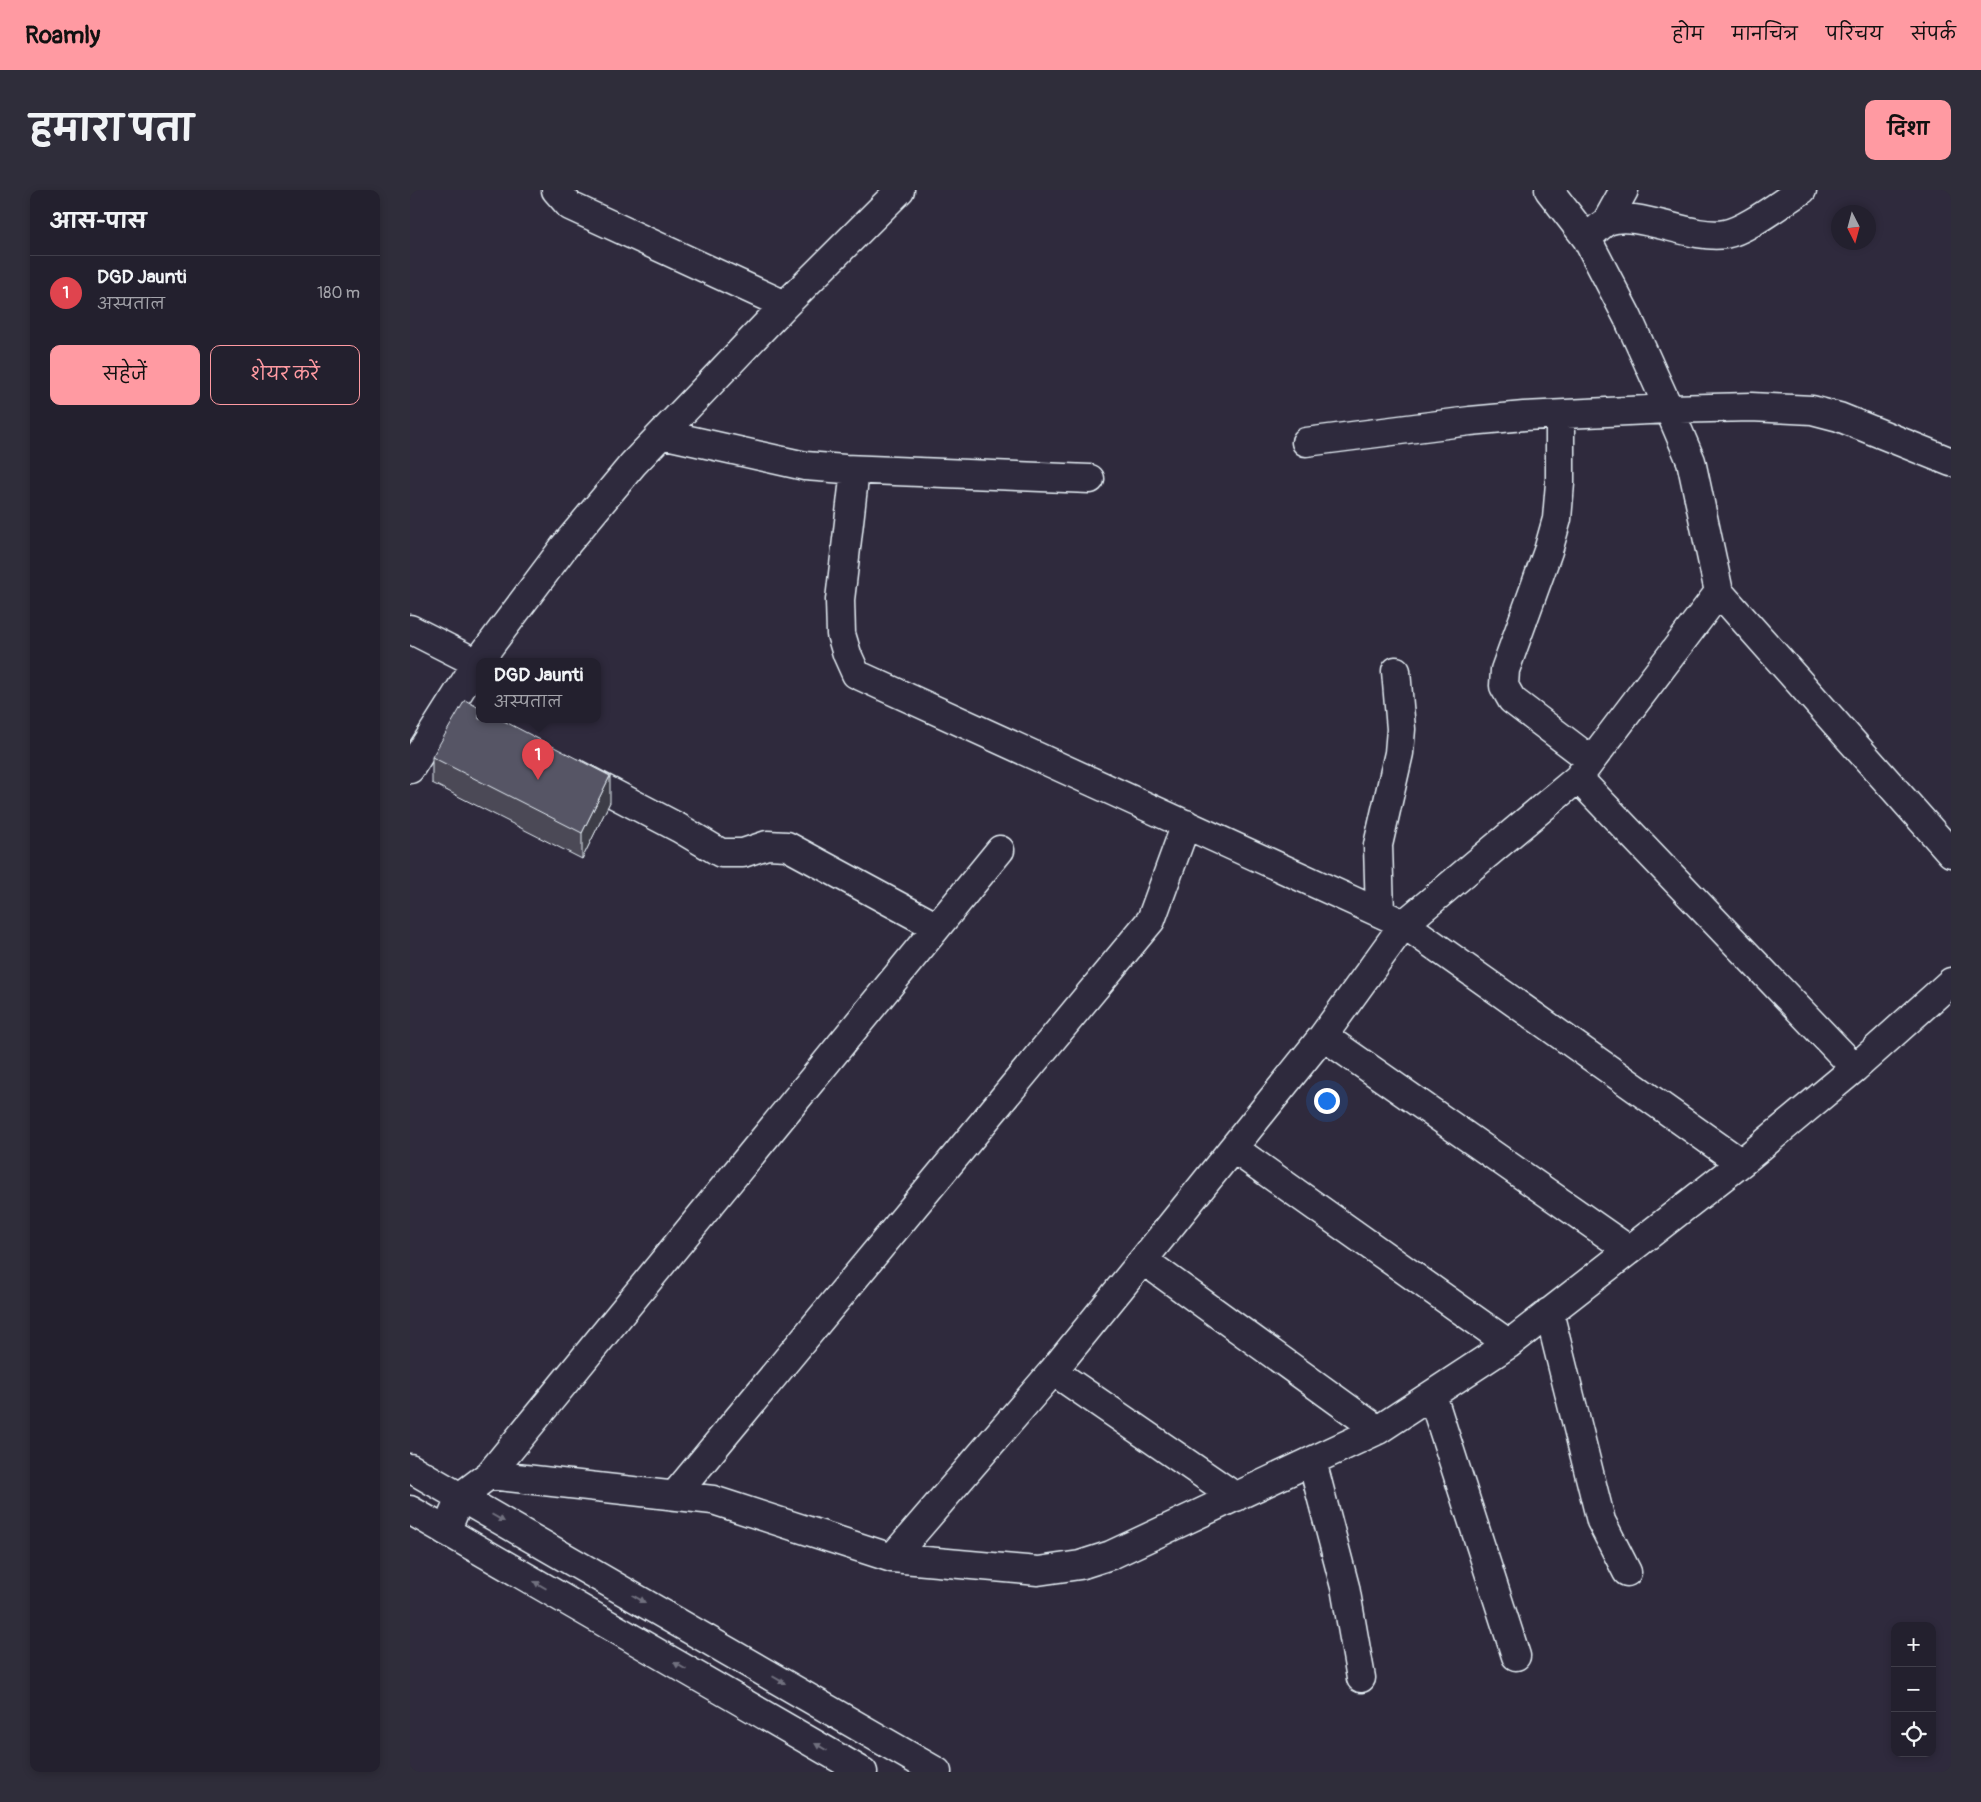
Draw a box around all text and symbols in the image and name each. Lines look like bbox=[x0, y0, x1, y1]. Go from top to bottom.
text: Roamly bbox=[25, 21, 100, 50]
text: होम bbox=[1672, 23, 1704, 46]
text: मानचित्र bbox=[1732, 23, 1798, 46]
text: परिचय bbox=[1826, 23, 1883, 46]
text: संपर्क bbox=[1911, 23, 1956, 46]
button: दिशा bbox=[1865, 100, 1951, 160]
text: हमारा पता bbox=[30, 107, 193, 151]
north arrow bbox=[1831, 205, 1876, 250]
text: आस-पास bbox=[50, 208, 146, 235]
text: DGD Jaunti bbox=[97, 265, 186, 289]
text: 1 bbox=[63, 283, 69, 303]
text: 180 m bbox=[317, 283, 360, 303]
text: अस्पताल bbox=[97, 294, 165, 314]
button: सहेजें bbox=[50, 345, 200, 405]
button: शेयर करें bbox=[210, 345, 360, 405]
popup bbox=[476, 658, 601, 723]
text: DGD Jaunti bbox=[494, 663, 583, 687]
text: अस्पताल bbox=[494, 692, 562, 712]
pin: 1 bbox=[522, 739, 554, 780]
your location bbox=[1314, 1088, 1340, 1114]
one-way arrow bbox=[491, 1513, 505, 1522]
one-way arrow bbox=[533, 1580, 546, 1589]
one-way arrow bbox=[632, 1594, 645, 1603]
map controls bbox=[1891, 1622, 1936, 1757]
button: + bbox=[1891, 1622, 1936, 1667]
one-way arrow bbox=[673, 1662, 688, 1670]
button: − bbox=[1891, 1667, 1936, 1712]
one-way arrow bbox=[772, 1676, 787, 1684]
button: locate bbox=[1891, 1712, 1936, 1757]
one-way arrow bbox=[814, 1743, 828, 1752]

